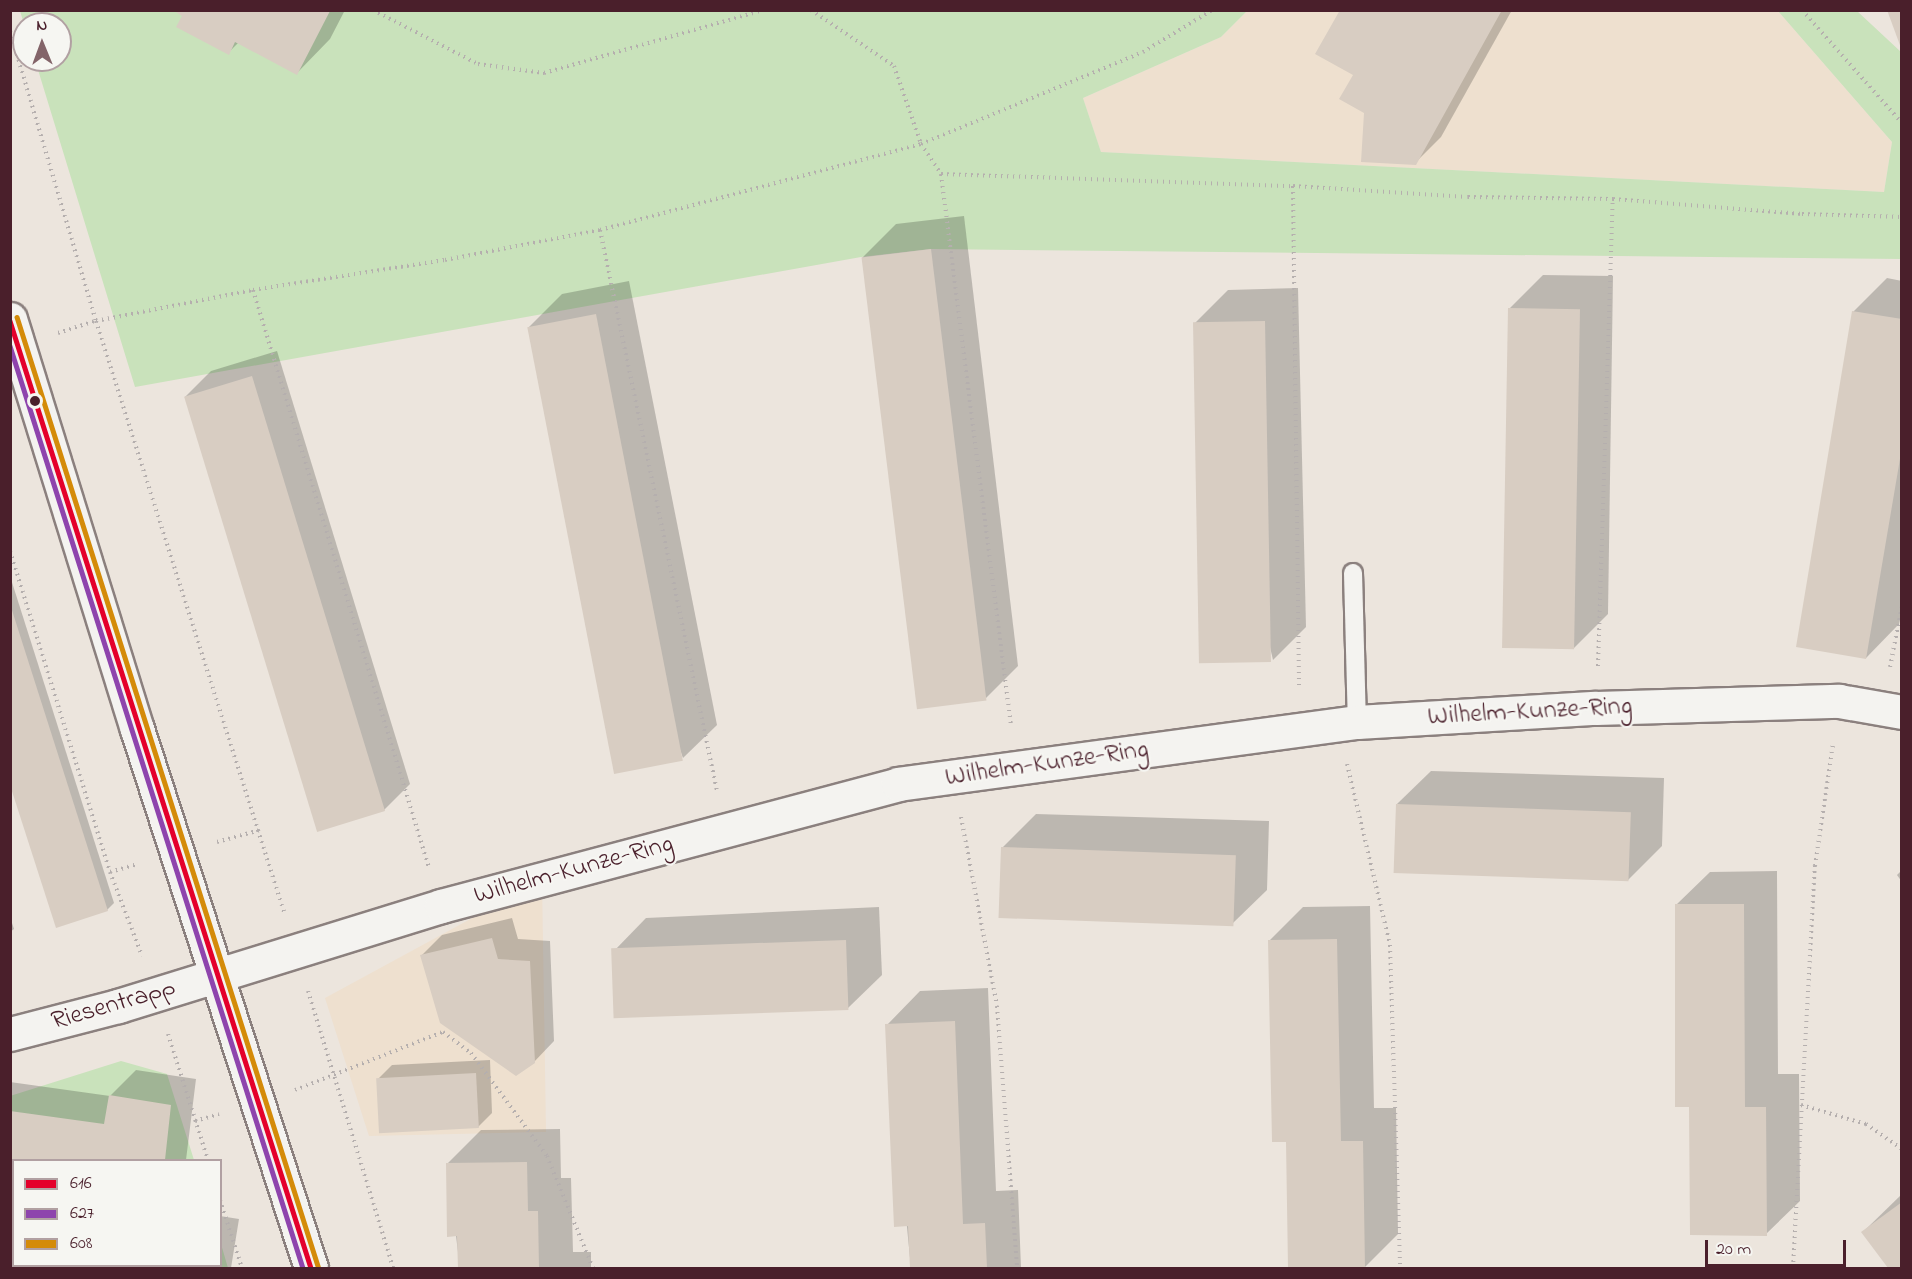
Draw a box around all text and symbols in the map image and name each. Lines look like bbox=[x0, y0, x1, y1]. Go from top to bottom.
north arrow bbox=[12, 12, 72, 72]
text: N bbox=[36, 14, 47, 38]
unlabelled marker bbox=[29, 395, 41, 407]
street label: Wilhelm-Kunze-Ring bbox=[1427, 692, 1633, 734]
street label: Wilhelm-Kunze-Ring bbox=[943, 735, 1151, 795]
street label: Wilhelm-Kunze-Ring bbox=[471, 829, 677, 913]
street label: Riesentrapp bbox=[48, 973, 180, 1039]
legend bbox=[12, 1159, 222, 1267]
text: 616 bbox=[70, 1171, 92, 1197]
text: 627 bbox=[70, 1201, 94, 1227]
scale bar bbox=[1708, 1228, 1849, 1266]
text: 608 bbox=[70, 1231, 92, 1257]
text: 20 m bbox=[1716, 1237, 1751, 1263]

